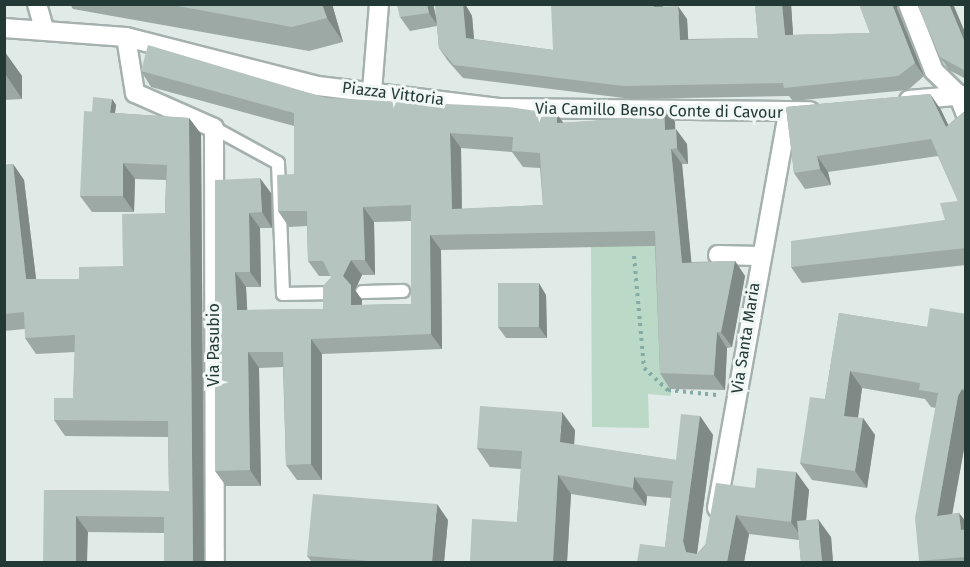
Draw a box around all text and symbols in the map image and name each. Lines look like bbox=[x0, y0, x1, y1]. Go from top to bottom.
street label: Piazza Vittoria bbox=[341, 78, 445, 110]
street label: Via Camillo Benso Conte di Cavour bbox=[535, 99, 783, 123]
street label: Via Santa Maria bbox=[728, 281, 764, 395]
street label: Via Pasubio bbox=[204, 303, 224, 387]

